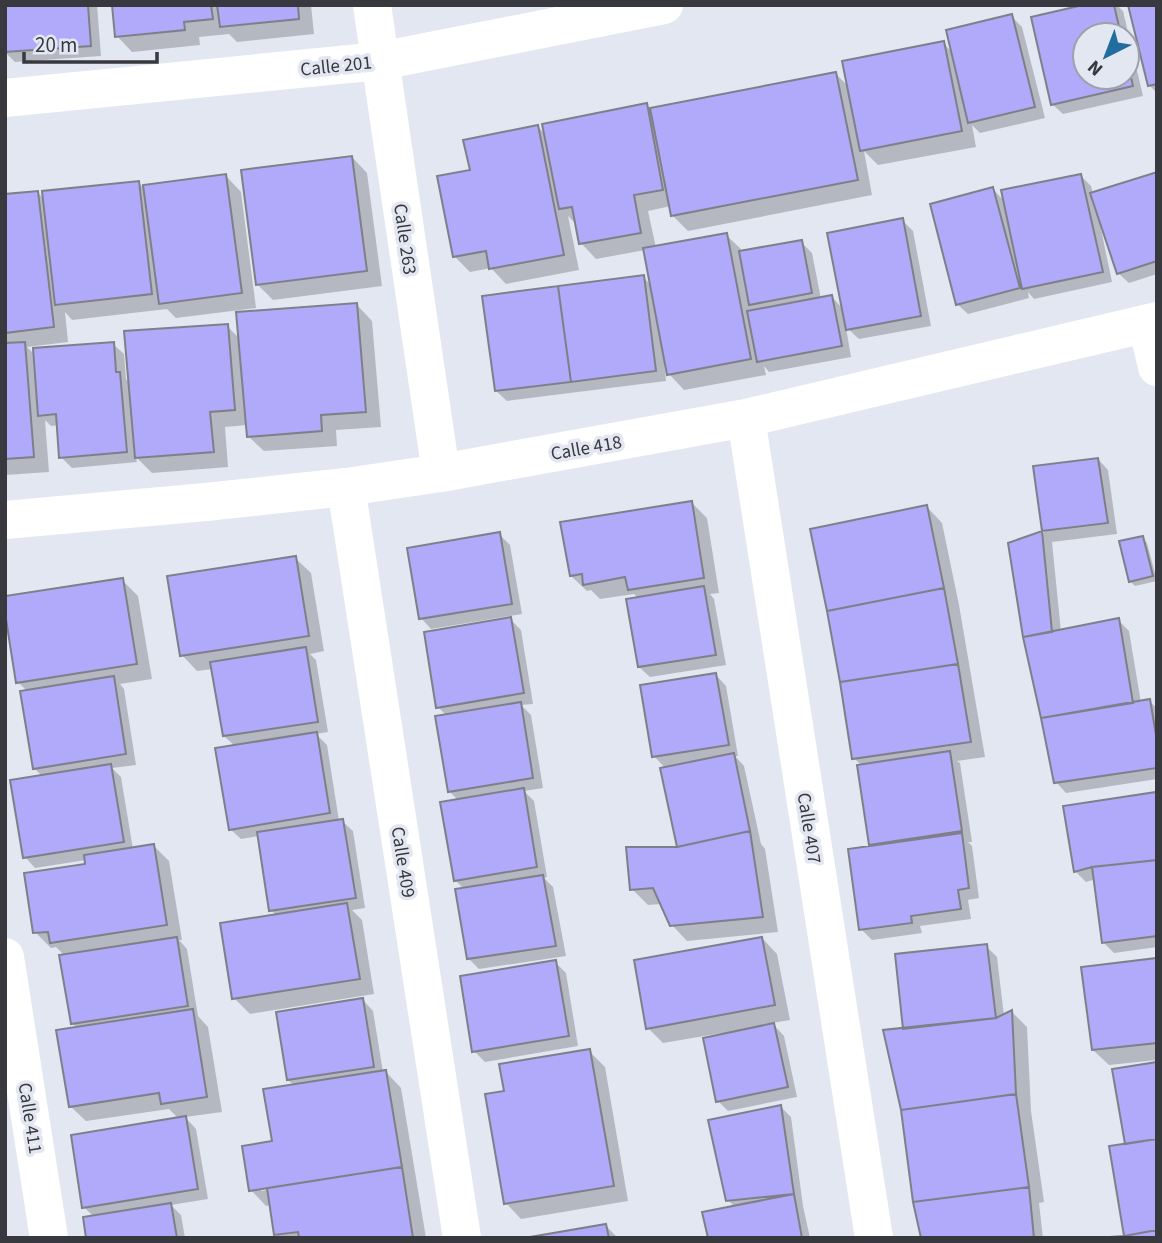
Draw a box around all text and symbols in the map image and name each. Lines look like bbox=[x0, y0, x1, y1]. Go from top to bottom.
scale bar bbox=[24, 21, 158, 65]
north arrow bbox=[1071, 21, 1141, 91]
text: 20 m bbox=[35, 30, 77, 60]
street label: Calle 201 bbox=[299, 49, 373, 84]
text: N bbox=[1082, 53, 1109, 82]
street label: Calle 263 bbox=[386, 202, 423, 277]
street label: Calle 418 bbox=[549, 429, 624, 468]
street label: Calle 407 bbox=[790, 791, 827, 866]
street label: Calle 409 bbox=[384, 825, 421, 900]
street label: Calle 411 bbox=[11, 1081, 48, 1156]

